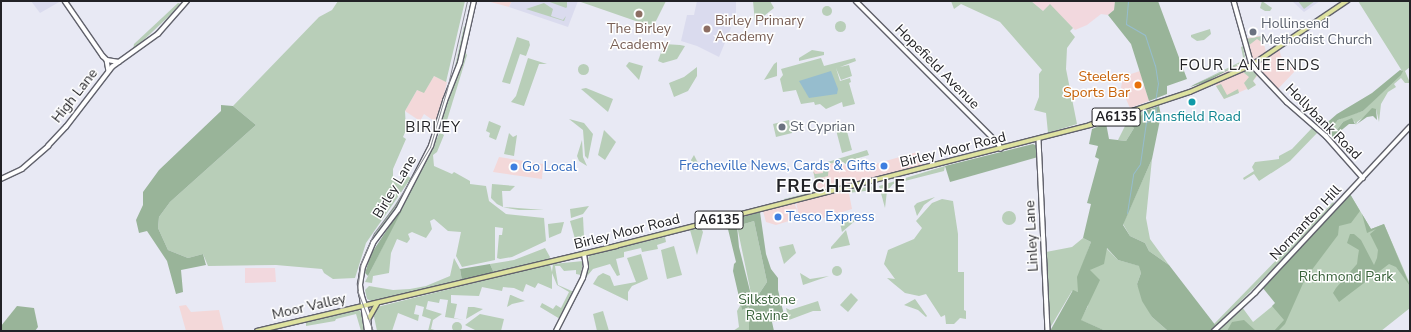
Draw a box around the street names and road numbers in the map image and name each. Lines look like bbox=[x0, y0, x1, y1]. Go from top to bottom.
street label: Hopefield Avenue bbox=[891, 21, 983, 113]
street label: High Lane bbox=[49, 66, 101, 126]
street label: Hollybank Road bbox=[1282, 81, 1364, 163]
road number: A6135 bbox=[1091, 106, 1141, 128]
street label: Birley Moor Road bbox=[898, 129, 1008, 171]
street label: Birley Lane bbox=[370, 153, 420, 221]
street label: Normanton Hill bbox=[1267, 182, 1345, 264]
street label: Linley Lane bbox=[1022, 200, 1042, 272]
road number: A6135 bbox=[694, 209, 744, 231]
street label: Birley Moor Road bbox=[572, 211, 682, 253]
street label: Moor Valley bbox=[270, 290, 348, 324]

